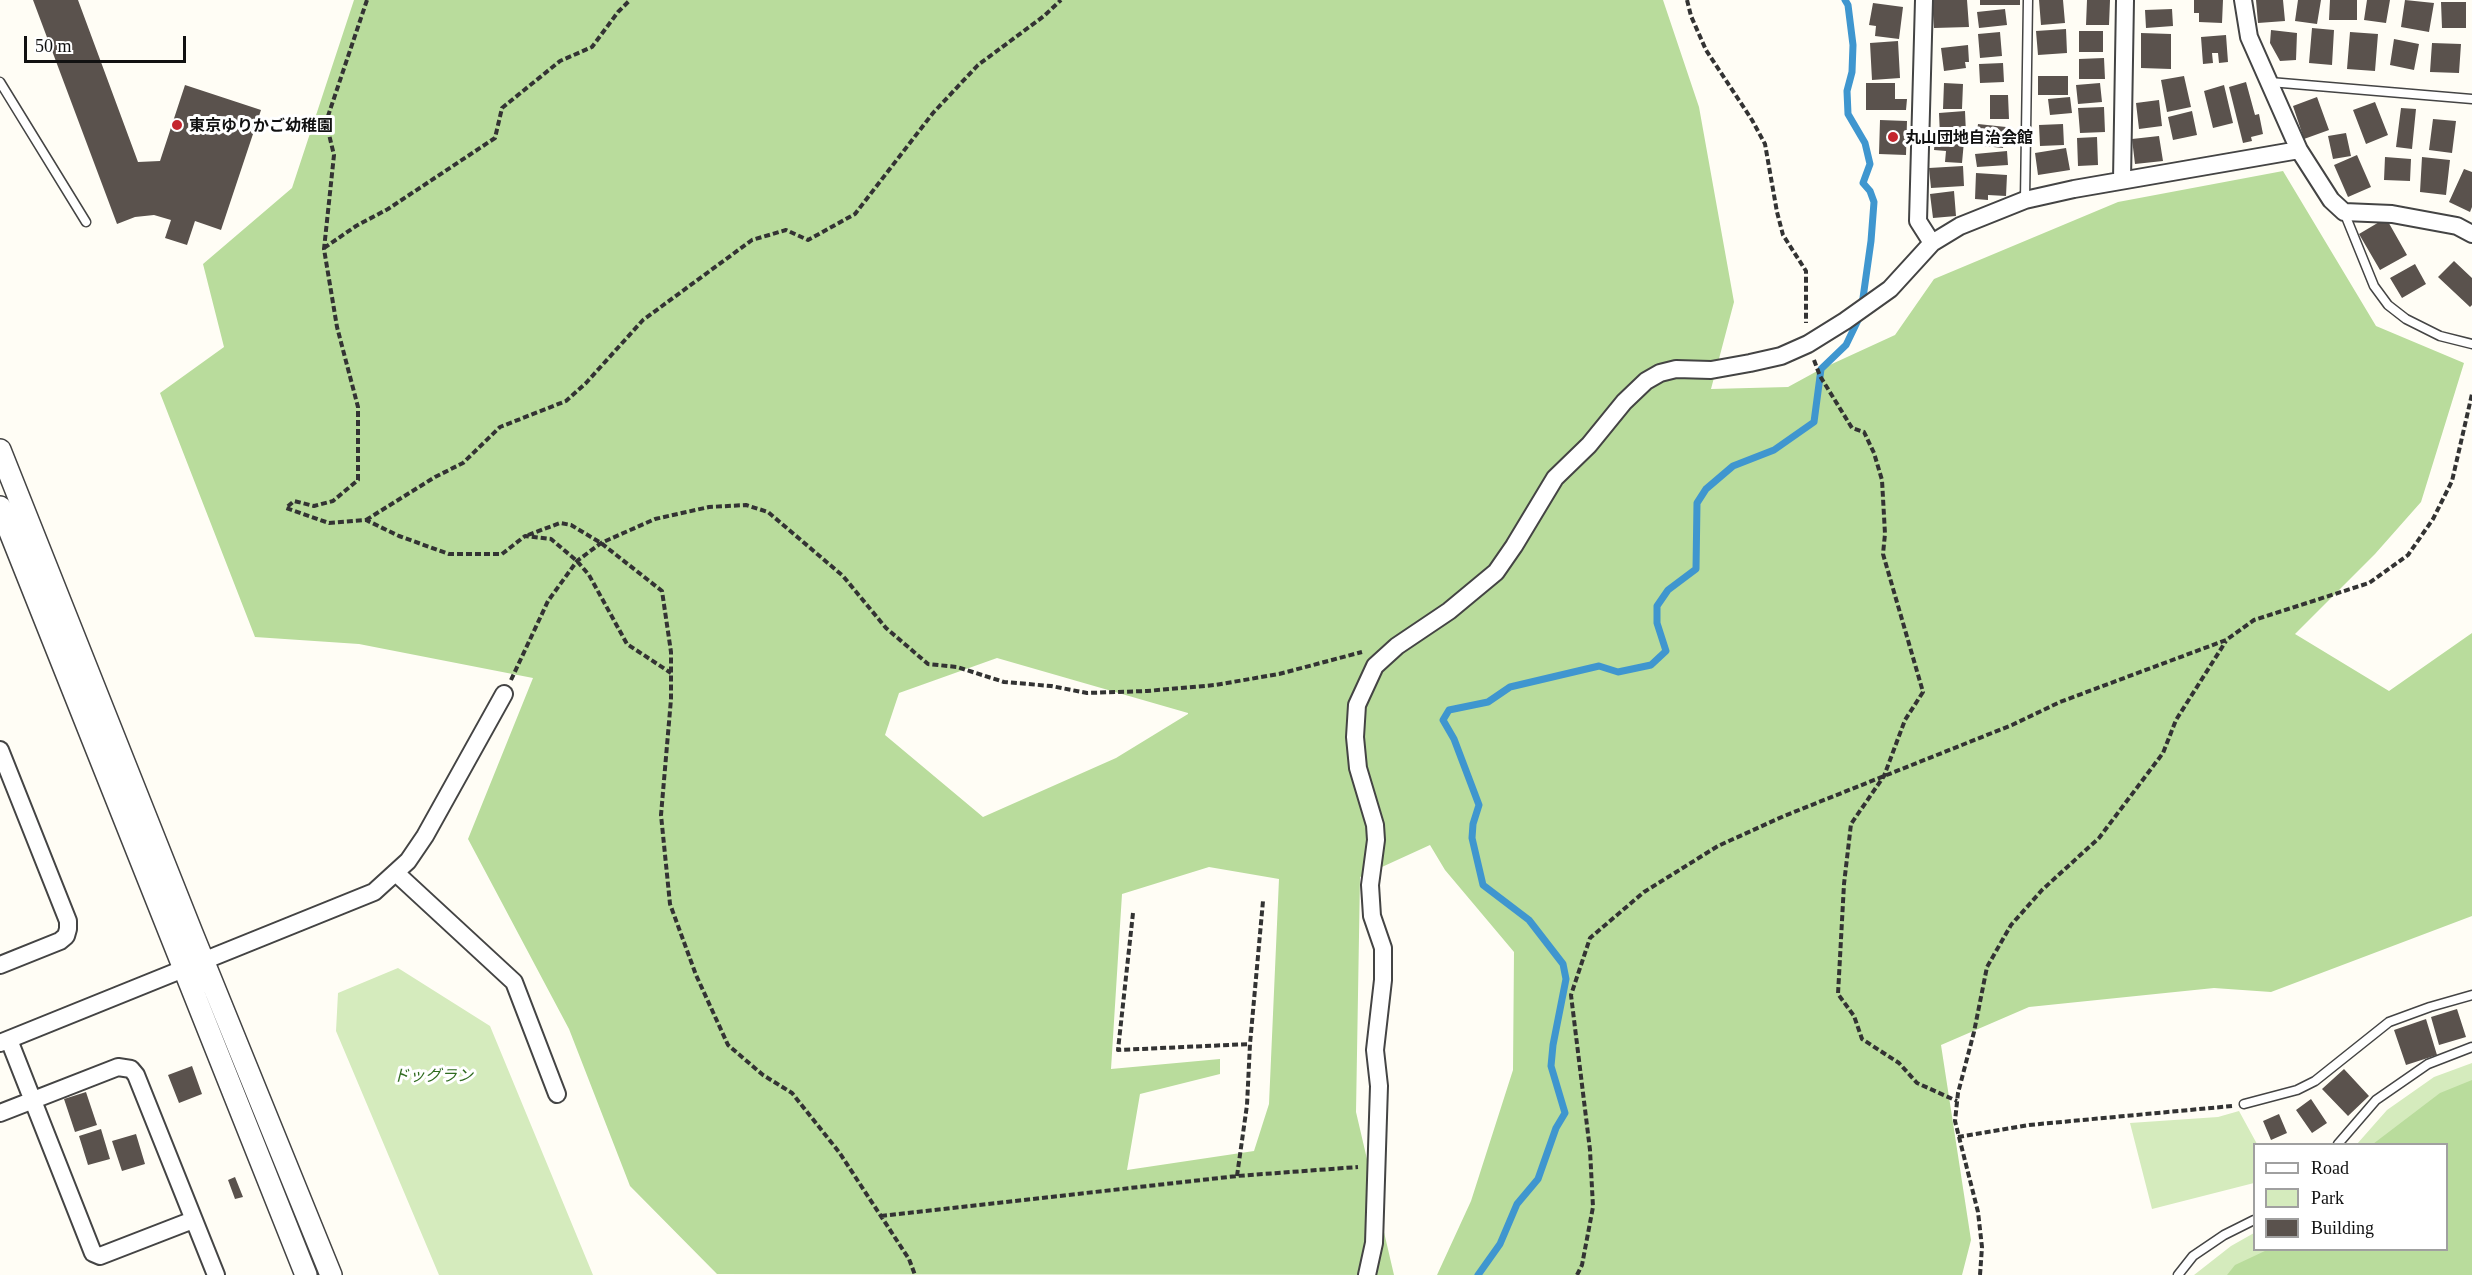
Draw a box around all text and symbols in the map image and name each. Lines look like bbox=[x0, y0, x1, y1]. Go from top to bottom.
scale bar bbox=[27, 24, 189, 62]
text: 50 m bbox=[35, 36, 72, 56]
place label: 東京ゆりかご幼稚園 bbox=[189, 115, 333, 135]
marker: 東京ゆりかご幼稚園 bbox=[170, 118, 184, 132]
place label: 丸山団地自治会館 bbox=[1905, 127, 2033, 147]
marker: 丸山団地自治会館 bbox=[1886, 130, 1900, 144]
park label: ドッグラン bbox=[393, 1065, 473, 1085]
legend bbox=[2253, 1143, 2448, 1251]
text: Road bbox=[2311, 1158, 2349, 1178]
text: Park bbox=[2311, 1188, 2344, 1208]
text: Building bbox=[2311, 1218, 2374, 1238]

